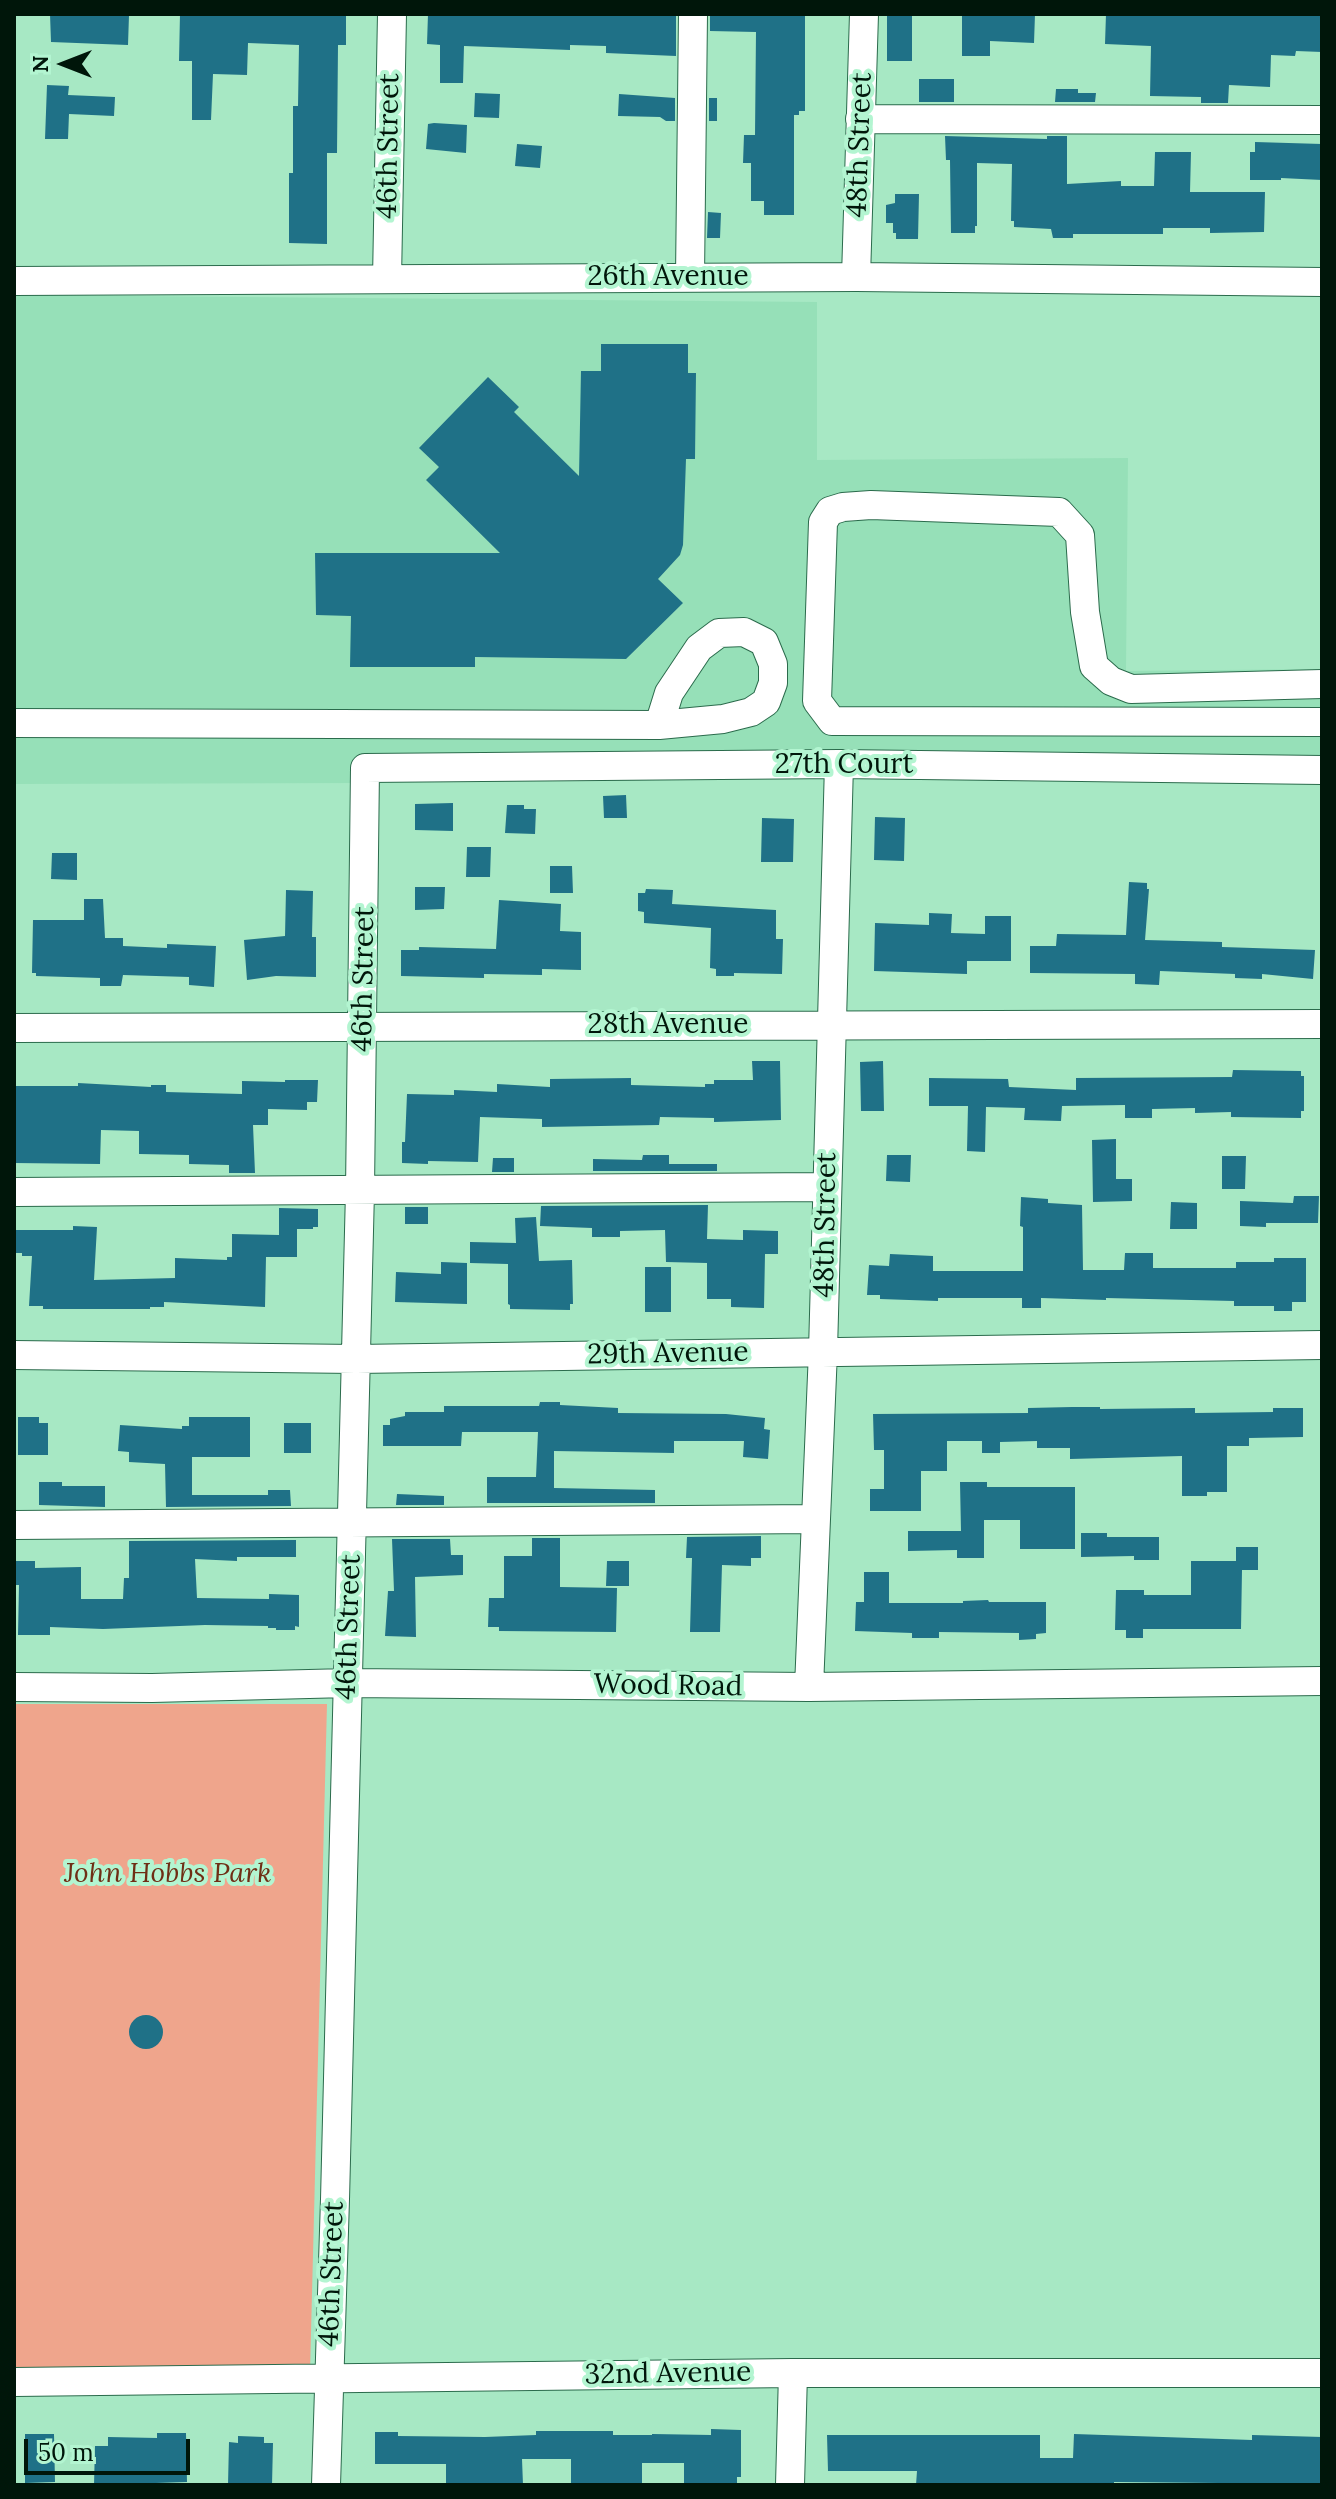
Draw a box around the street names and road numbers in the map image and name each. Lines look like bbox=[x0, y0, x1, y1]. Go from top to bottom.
street label: 48th Street bbox=[841, 72, 879, 218]
street label: 46th Street bbox=[371, 73, 407, 219]
street label: 26th Avenue bbox=[587, 260, 749, 294]
street label: 27th Court bbox=[775, 748, 913, 782]
street label: 46th Street bbox=[346, 906, 382, 1052]
street label: 28th Avenue bbox=[588, 1008, 748, 1042]
street label: 48th Street bbox=[808, 1152, 844, 1298]
street label: 29th Avenue bbox=[587, 1336, 749, 1372]
street label: 46th Street bbox=[330, 1554, 368, 1700]
street label: Wood Road bbox=[593, 1668, 743, 1704]
street label: 46th Street bbox=[313, 2201, 351, 2347]
street label: 32nd Avenue bbox=[584, 2356, 752, 2392]

